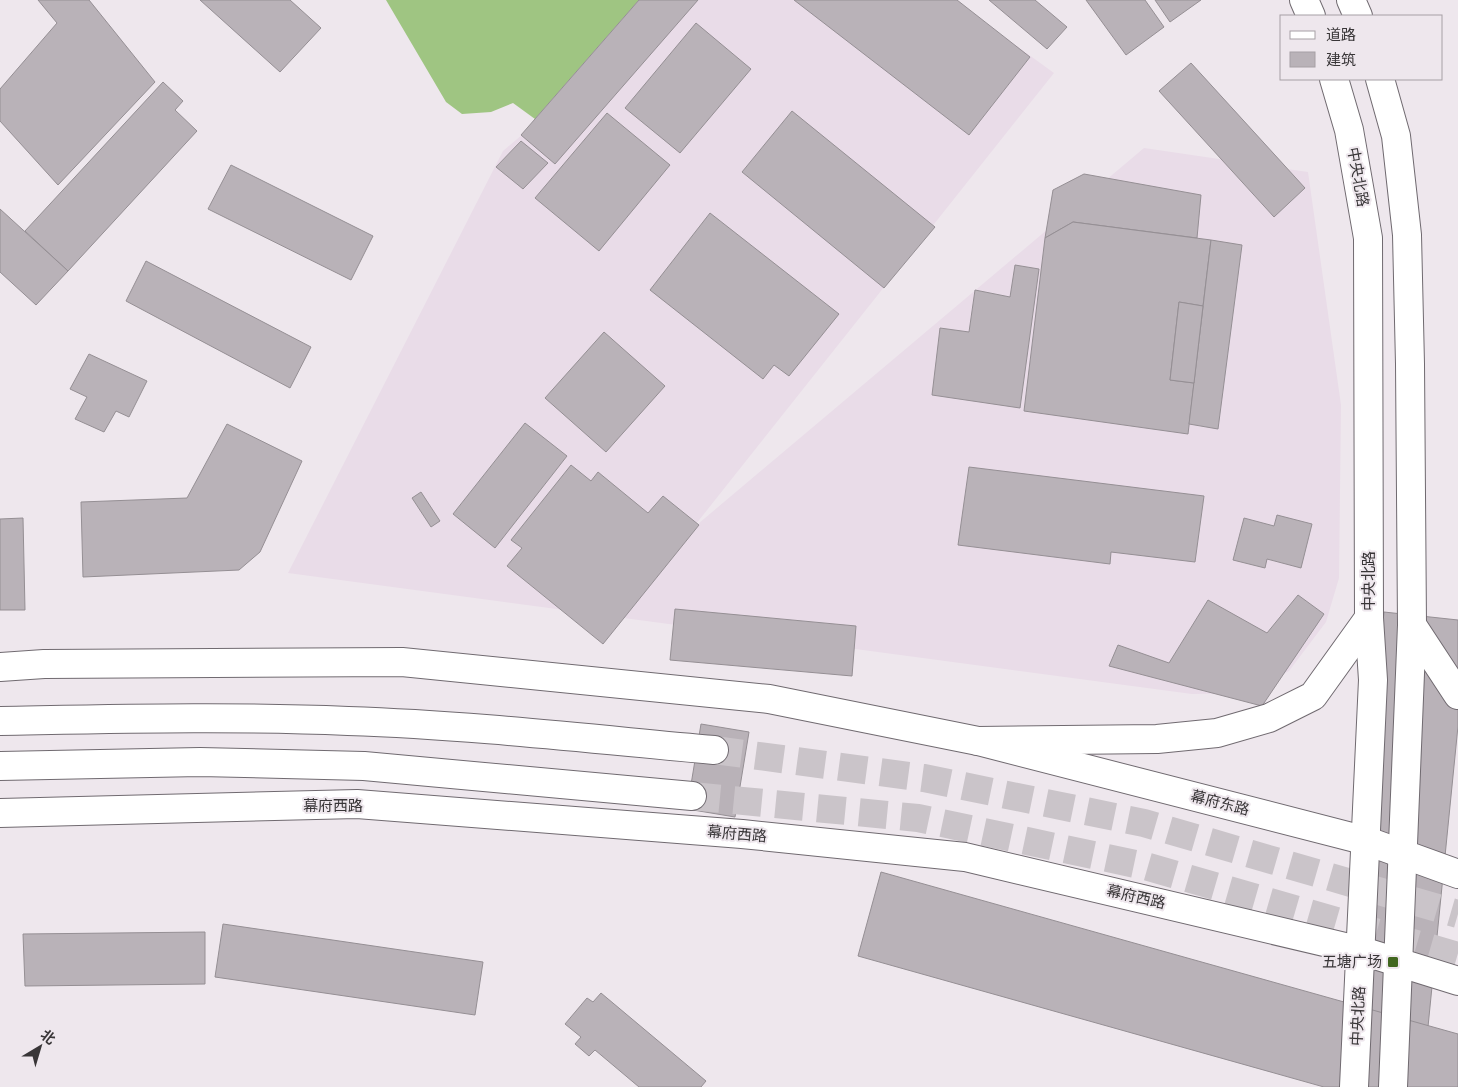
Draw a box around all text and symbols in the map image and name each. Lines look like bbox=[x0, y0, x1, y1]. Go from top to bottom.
legend bbox=[1280, 15, 1443, 80]
text: 道路 bbox=[1326, 26, 1356, 44]
text: 建筑 bbox=[1326, 51, 1356, 69]
street label: 中央北路 bbox=[1344, 146, 1372, 208]
street label: 中央北路 bbox=[1360, 551, 1378, 611]
street label: 幕府东路 bbox=[1189, 787, 1251, 819]
street label: 幕府西路 bbox=[303, 797, 363, 815]
street label: 幕府西路 bbox=[706, 822, 768, 846]
street label: 幕府西路 bbox=[1105, 881, 1167, 913]
place label: 五塘广场 bbox=[1322, 953, 1382, 971]
marker: 五塘广场 bbox=[1386, 955, 1400, 969]
street label: 中央北路 bbox=[1347, 986, 1369, 1046]
north arrow bbox=[15, 1022, 65, 1072]
text: 北 bbox=[37, 1026, 58, 1048]

